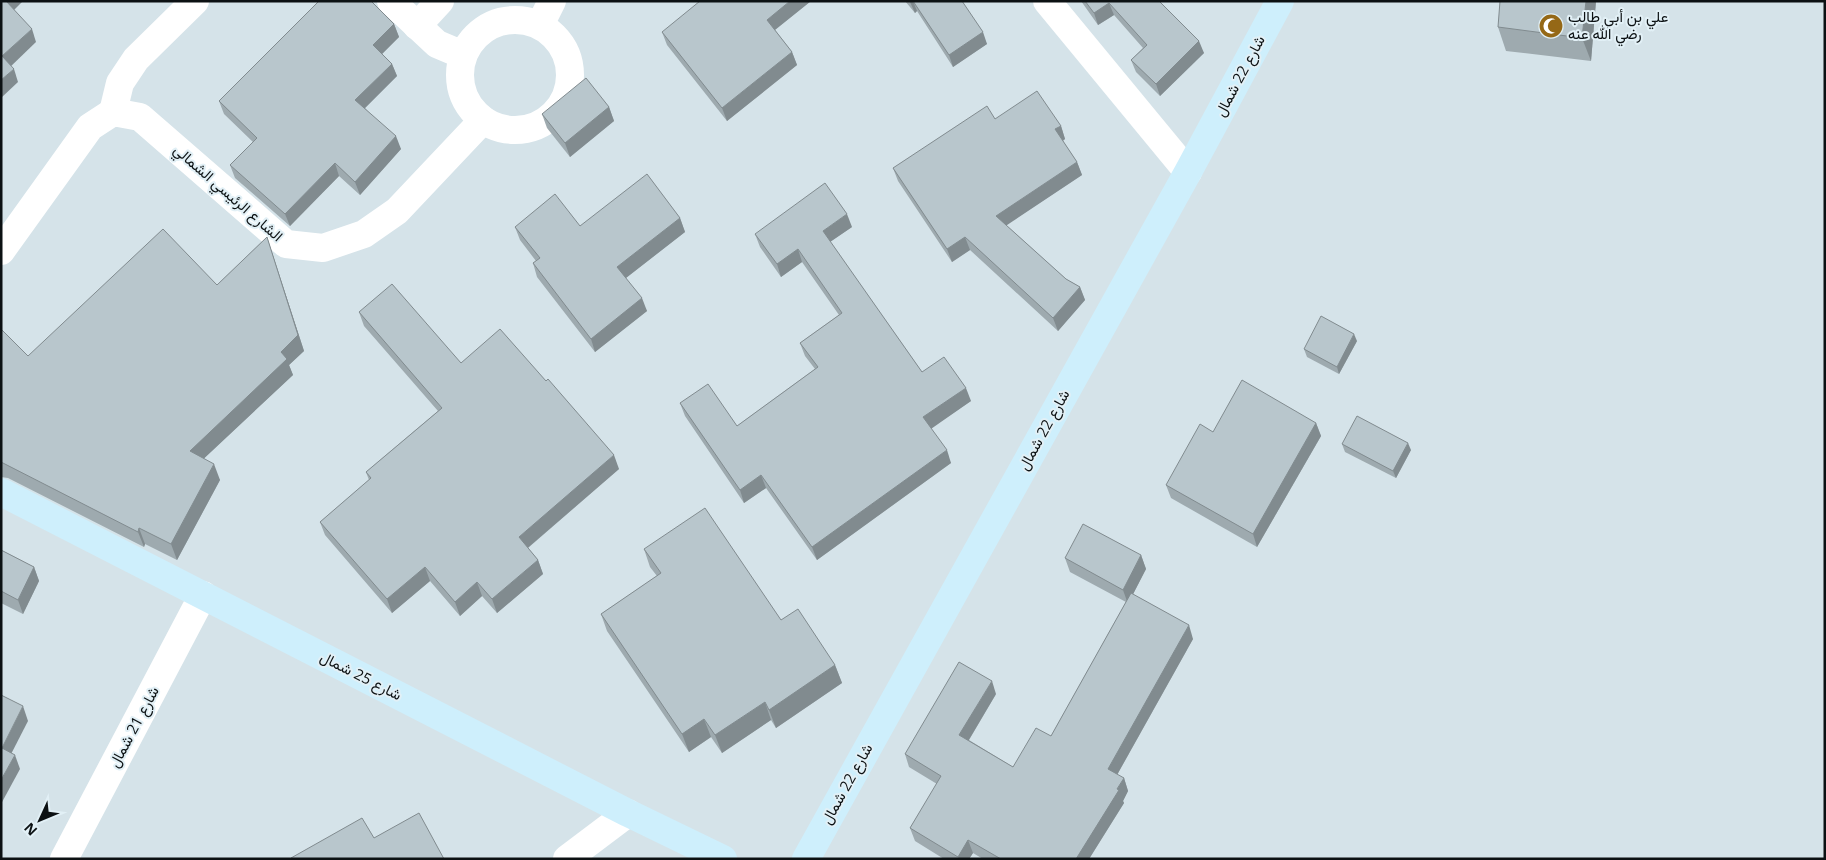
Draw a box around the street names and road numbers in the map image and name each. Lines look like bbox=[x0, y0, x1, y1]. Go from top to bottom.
street label: شارع 22 شمال bbox=[1209, 31, 1271, 120]
street label: الشارع الرئيسي الشمالي bbox=[167, 139, 288, 248]
street label: شارع 22 شمال bbox=[1013, 386, 1075, 474]
street label: شارع 25 شمال bbox=[316, 646, 406, 706]
street label: شارع 21 شمال bbox=[103, 682, 165, 771]
street label: شارع 22 شمال bbox=[816, 740, 878, 828]

